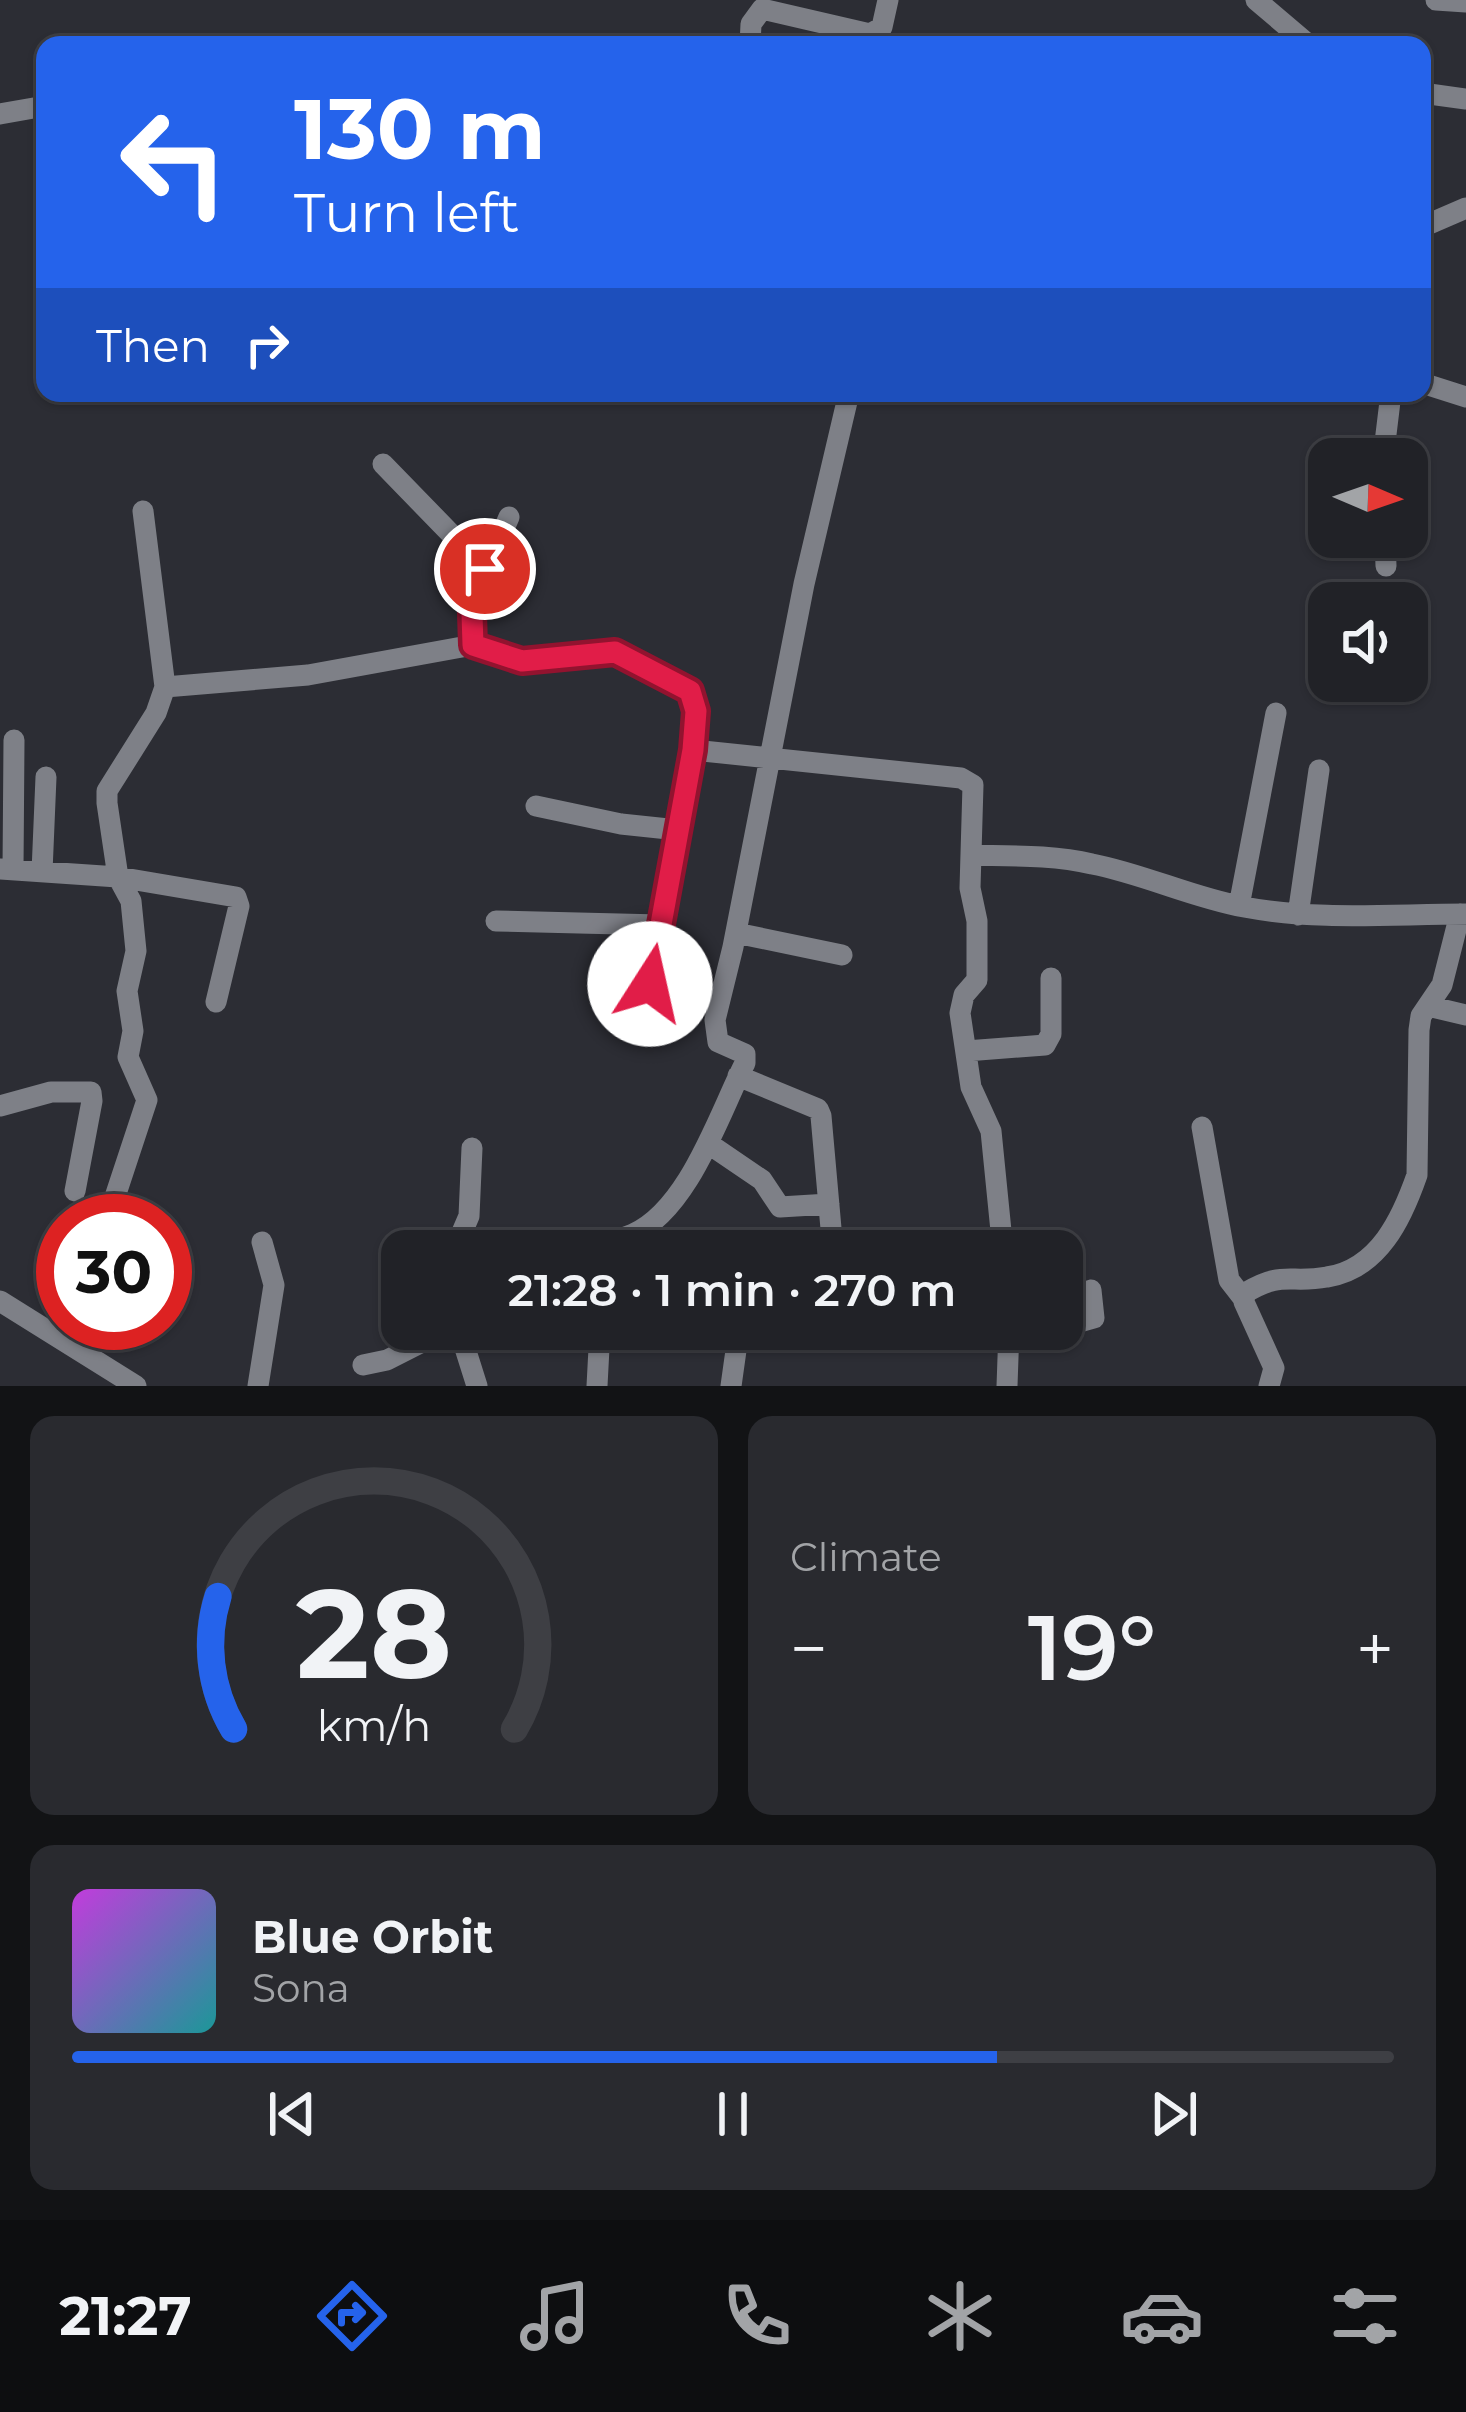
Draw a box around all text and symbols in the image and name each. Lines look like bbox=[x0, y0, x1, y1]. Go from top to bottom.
text: 130 m bbox=[294, 78, 546, 180]
icon: left bbox=[96, 84, 252, 240]
text: Turn left bbox=[294, 180, 520, 246]
icon: right bbox=[234, 312, 300, 378]
text: Then bbox=[96, 318, 210, 373]
north arrow bbox=[1308, 438, 1428, 558]
map controls bbox=[1308, 438, 1428, 702]
pin bbox=[434, 518, 536, 620]
icon: arrive bbox=[452, 536, 518, 602]
button: sound bbox=[1308, 582, 1428, 702]
position arrow bbox=[587, 921, 713, 1047]
speed limit sign: 30 bbox=[36, 1194, 192, 1350]
text: 21:28 · 1 min · 270 m bbox=[508, 1262, 956, 1317]
text: Climate bbox=[790, 1533, 942, 1581]
text: 28 bbox=[296, 1557, 452, 1709]
text: 19° bbox=[1028, 1593, 1156, 1703]
text: − bbox=[790, 1608, 828, 1689]
text: + bbox=[1356, 1608, 1394, 1689]
text: km/h bbox=[317, 1698, 431, 1751]
text: Blue Orbit bbox=[252, 1909, 493, 1964]
text: Sona bbox=[252, 1964, 350, 2012]
icon: previous bbox=[259, 2081, 325, 2147]
icon: pause bbox=[700, 2081, 766, 2147]
icon: next bbox=[1141, 2081, 1207, 2147]
icon: directions bbox=[310, 2274, 394, 2358]
icon: music bbox=[513, 2274, 597, 2358]
icon: phone bbox=[715, 2274, 799, 2358]
icon: climate bbox=[918, 2274, 1002, 2358]
icon: car bbox=[1120, 2274, 1204, 2358]
icon: filters bbox=[1323, 2274, 1407, 2358]
text: 21:27 bbox=[59, 2283, 192, 2349]

